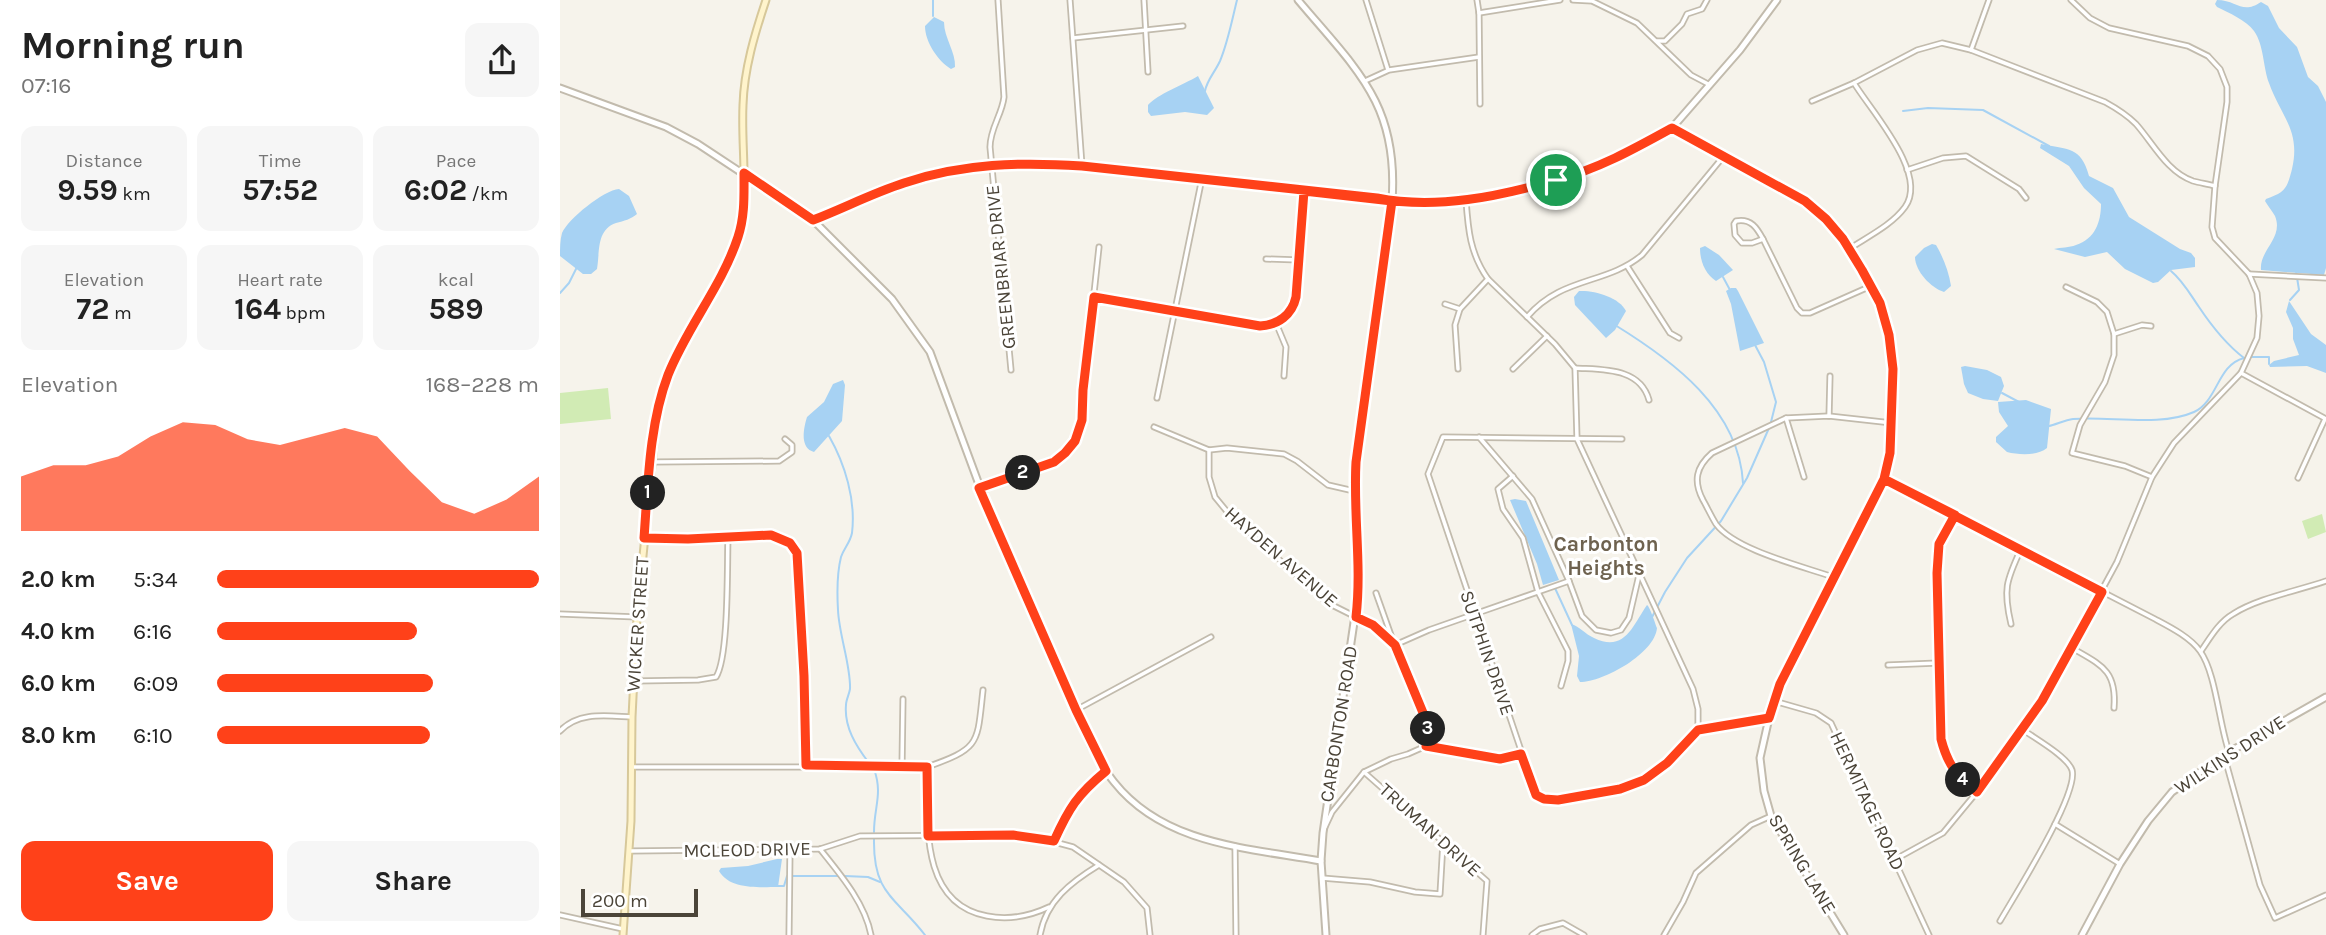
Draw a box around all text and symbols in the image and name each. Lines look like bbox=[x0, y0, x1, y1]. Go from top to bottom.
text: Morning run bbox=[21, 23, 245, 68]
button: share bbox=[465, 23, 539, 97]
text: 07:16 bbox=[21, 72, 72, 99]
text: Distance bbox=[66, 150, 142, 172]
text: Time bbox=[259, 150, 301, 172]
text: Pace bbox=[436, 150, 476, 172]
pin bbox=[1526, 150, 1586, 210]
icon: arrive bbox=[1537, 161, 1575, 199]
text: 9.59 bbox=[57, 172, 118, 208]
text: 57:52 bbox=[242, 172, 318, 208]
text: 6:02 bbox=[404, 172, 467, 208]
text: km bbox=[118, 183, 151, 205]
text: /km bbox=[467, 183, 508, 205]
street label: GREENBRIAR DRIVE bbox=[981, 184, 1021, 350]
text: Elevation bbox=[64, 269, 144, 291]
text: Heart rate bbox=[237, 269, 323, 291]
text: kcal bbox=[438, 269, 474, 291]
text: 72 bbox=[76, 291, 109, 327]
text: 164 bbox=[234, 291, 281, 327]
text: 589 bbox=[428, 291, 484, 327]
text: m bbox=[109, 302, 132, 324]
text: bpm bbox=[281, 302, 326, 324]
text: Elevation bbox=[21, 371, 118, 398]
text: 168–228 m bbox=[425, 371, 539, 398]
pin: 2 bbox=[1006, 456, 1040, 490]
text: 2 bbox=[1017, 461, 1028, 483]
pin: 1 bbox=[630, 476, 666, 510]
text: 1 bbox=[644, 481, 651, 503]
street label: HAYDEN AVENUE bbox=[1220, 502, 1342, 612]
district label: Carbonton Heights bbox=[1554, 532, 1658, 580]
street label: WICKER STREET bbox=[622, 555, 654, 693]
text: 2.0 km bbox=[21, 566, 96, 593]
text: 5:34 bbox=[133, 566, 178, 593]
street label: SUTPHIN DRIVE bbox=[1455, 588, 1519, 718]
text: 4.0 km bbox=[21, 618, 95, 645]
text: 6:16 bbox=[133, 618, 172, 645]
street label: CARBONTON ROAD bbox=[1316, 644, 1362, 804]
text: 6.0 km bbox=[21, 670, 96, 697]
text: 6:09 bbox=[133, 670, 178, 697]
street label: WILKINS DRIVE bbox=[2170, 711, 2290, 799]
pin: 3 bbox=[1410, 712, 1446, 746]
text: 3 bbox=[1422, 717, 1433, 739]
text: 8.0 km bbox=[21, 722, 97, 749]
text: 6:10 bbox=[133, 722, 173, 749]
street label: HERMITAGE ROAD bbox=[1825, 728, 1909, 874]
pin: 4 bbox=[1946, 762, 1980, 798]
text: 4 bbox=[1957, 768, 1968, 790]
street label: TRUMAN DRIVE bbox=[1375, 779, 1485, 881]
street label: SPRING LANE bbox=[1764, 810, 1840, 918]
street label: MCLEOD DRIVE bbox=[683, 838, 811, 862]
button: Save bbox=[21, 841, 273, 921]
button: Share bbox=[287, 841, 539, 921]
scale bar bbox=[581, 886, 698, 918]
text: 200 m bbox=[592, 890, 648, 912]

